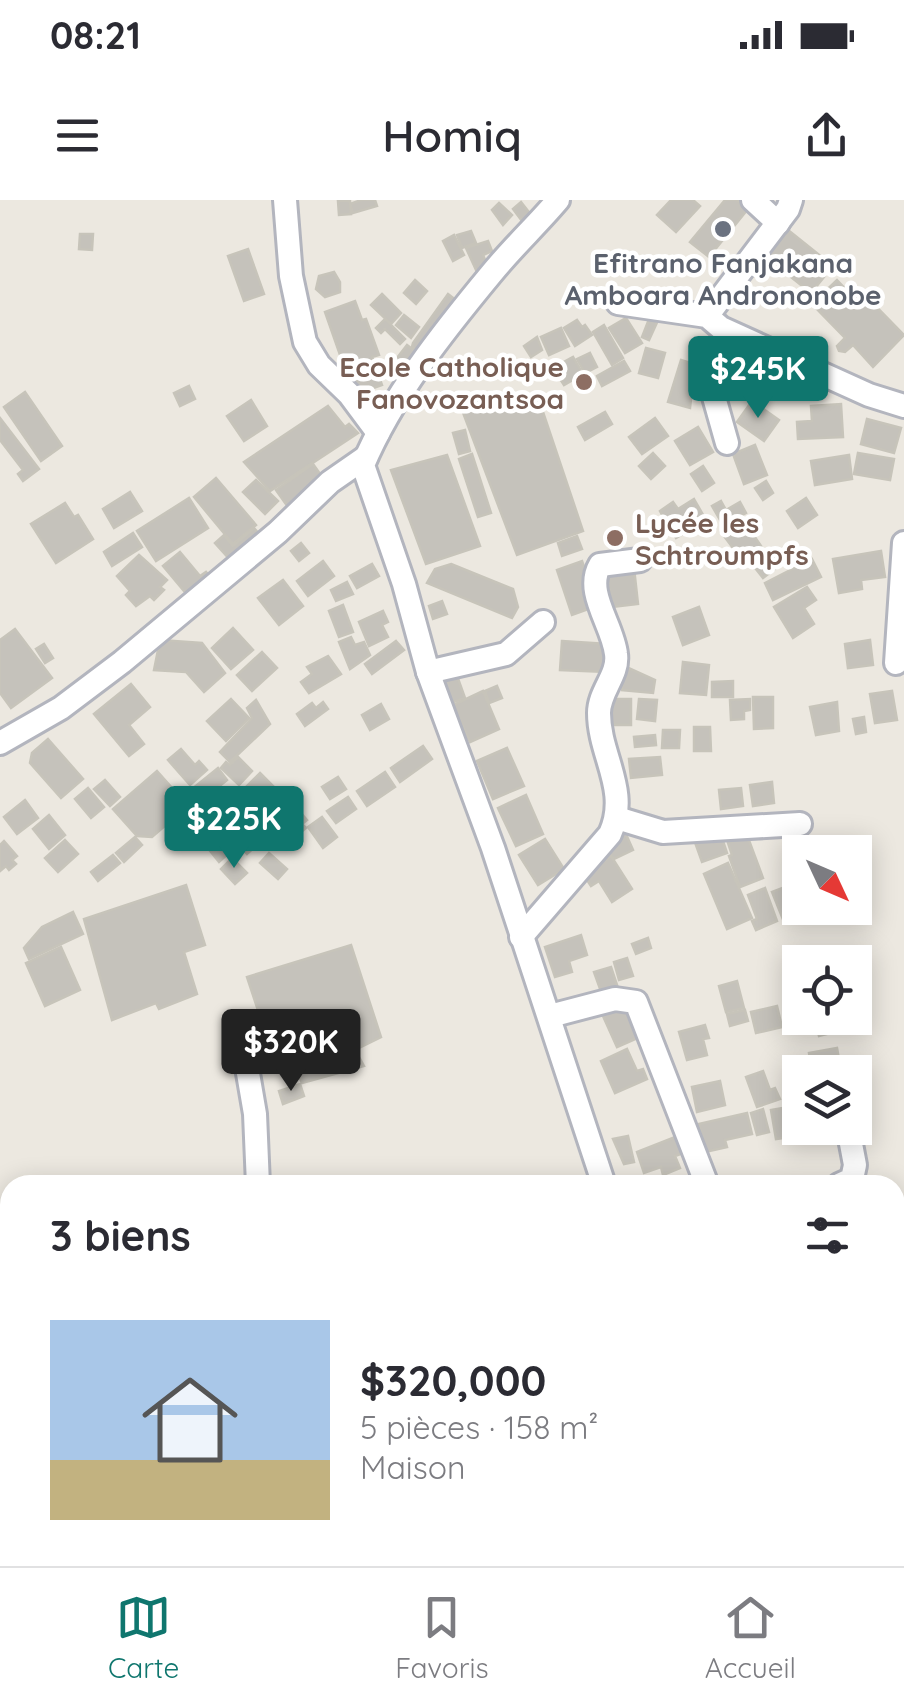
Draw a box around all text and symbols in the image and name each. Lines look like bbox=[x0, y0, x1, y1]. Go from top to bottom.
text: 08:21 bbox=[50, 11, 141, 59]
text: Homiq bbox=[382, 107, 522, 163]
icon: menu bbox=[50, 108, 105, 163]
icon: share bbox=[799, 108, 854, 163]
marker: Efitrano Fanjakana Amboara Andrononobe bbox=[712, 218, 734, 240]
place label: Efitrano Fanjakana Amboara Andrononobe bbox=[564, 245, 882, 312]
pin: $245K bbox=[688, 336, 828, 421]
text: $245K bbox=[710, 348, 806, 388]
place label: Ecole Catholique Fanovozantsoa bbox=[339, 349, 564, 416]
marker: Ecole Catholique Fanovozantsoa bbox=[573, 371, 595, 393]
place label: Lycée les Schtroumpfs bbox=[635, 505, 809, 572]
marker: Lycée les Schtroumpfs bbox=[604, 527, 626, 549]
pin: $225K bbox=[164, 786, 304, 871]
text: $225K bbox=[187, 798, 281, 838]
north arrow bbox=[782, 835, 872, 925]
map controls bbox=[782, 835, 872, 1145]
button: locate bbox=[782, 945, 872, 1035]
pin: $320K bbox=[221, 1009, 361, 1094]
text: $320K bbox=[243, 1021, 339, 1061]
button: layers bbox=[782, 1055, 872, 1145]
icon: filters bbox=[800, 1208, 855, 1263]
text: 3 biens bbox=[50, 1209, 191, 1262]
text: $320,000 bbox=[360, 1354, 546, 1407]
icon: home bbox=[130, 1360, 250, 1480]
text: 5 pièces · 158 m² bbox=[360, 1407, 599, 1447]
text: Maison bbox=[360, 1447, 466, 1487]
tab: Carte bbox=[108, 1590, 179, 1685]
tab: Favoris bbox=[395, 1590, 489, 1685]
tab: Accueil bbox=[705, 1590, 796, 1685]

